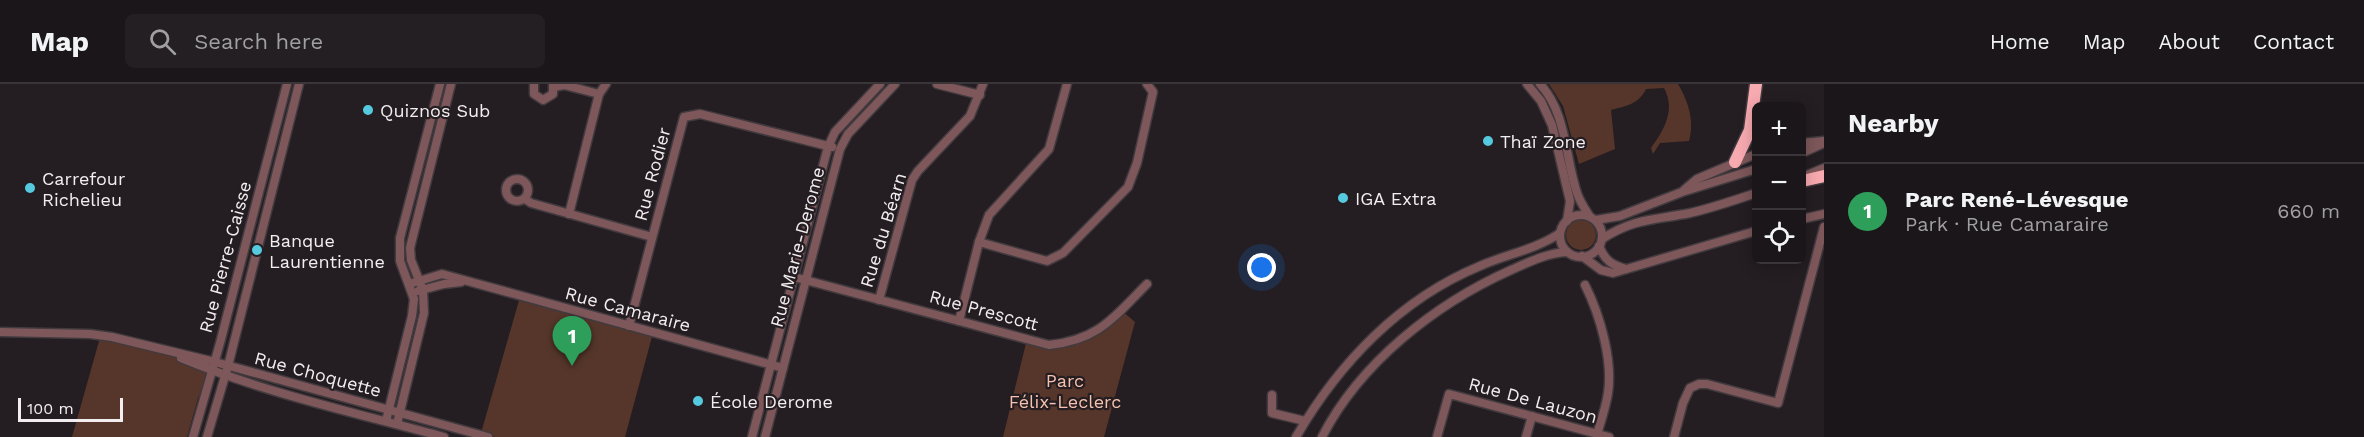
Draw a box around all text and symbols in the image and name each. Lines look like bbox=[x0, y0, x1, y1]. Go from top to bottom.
search box bbox=[125, 14, 545, 68]
text: Map bbox=[30, 25, 89, 58]
icon: search bbox=[146, 25, 179, 58]
text: Search here bbox=[194, 29, 323, 54]
text: Home bbox=[1990, 29, 2050, 54]
text: Map bbox=[2083, 29, 2126, 54]
text: About bbox=[2159, 29, 2220, 54]
text: Contact bbox=[2253, 29, 2334, 54]
place label: Quiznos Sub bbox=[380, 100, 490, 121]
map controls bbox=[1752, 102, 1806, 264]
button: + bbox=[1752, 102, 1806, 156]
marker: Quiznos Sub bbox=[361, 103, 375, 117]
text: Nearby bbox=[1848, 108, 1939, 138]
street label: Rue Rodier bbox=[629, 125, 675, 223]
place label: Thaï Zone bbox=[1500, 131, 1586, 152]
marker: Thaï Zone bbox=[1481, 134, 1495, 148]
button: − bbox=[1752, 156, 1806, 210]
street label: Rue Marie-Derome bbox=[765, 164, 829, 330]
place label: Carrefour Richelieu bbox=[42, 168, 125, 210]
street label: Rue du Béarn bbox=[856, 170, 910, 290]
street label: Rue Pierre-Caisse bbox=[195, 179, 255, 335]
marker: Carrefour Richelieu bbox=[23, 181, 37, 195]
text: Parc René-Lévesque bbox=[1905, 187, 2128, 212]
place label: IGA Extra bbox=[1355, 188, 1437, 209]
marker: IGA Extra bbox=[1336, 191, 1350, 205]
text: 1 bbox=[1863, 199, 1872, 223]
text: 660 m bbox=[2277, 199, 2340, 223]
button: locate bbox=[1752, 210, 1806, 264]
text: Park · Rue Camaraire bbox=[1905, 212, 2109, 236]
place label: Banque Laurentienne bbox=[269, 230, 385, 272]
marker: Banque Laurentienne bbox=[250, 243, 264, 257]
your location bbox=[1247, 253, 1276, 282]
street label: Rue Camaraire bbox=[563, 282, 693, 336]
street label: Rue Prescott bbox=[927, 285, 1041, 335]
pin: 1 bbox=[552, 316, 592, 366]
street label: Rue Choquette bbox=[252, 347, 384, 401]
park label: Parc Félix-Leclerc bbox=[1009, 370, 1121, 412]
street label: Rue De Lauzon bbox=[1466, 373, 1600, 427]
place label: École Derome bbox=[710, 391, 833, 412]
marker: École Derome bbox=[691, 394, 705, 408]
scale bar bbox=[18, 395, 123, 422]
text: 100 m bbox=[27, 399, 74, 418]

